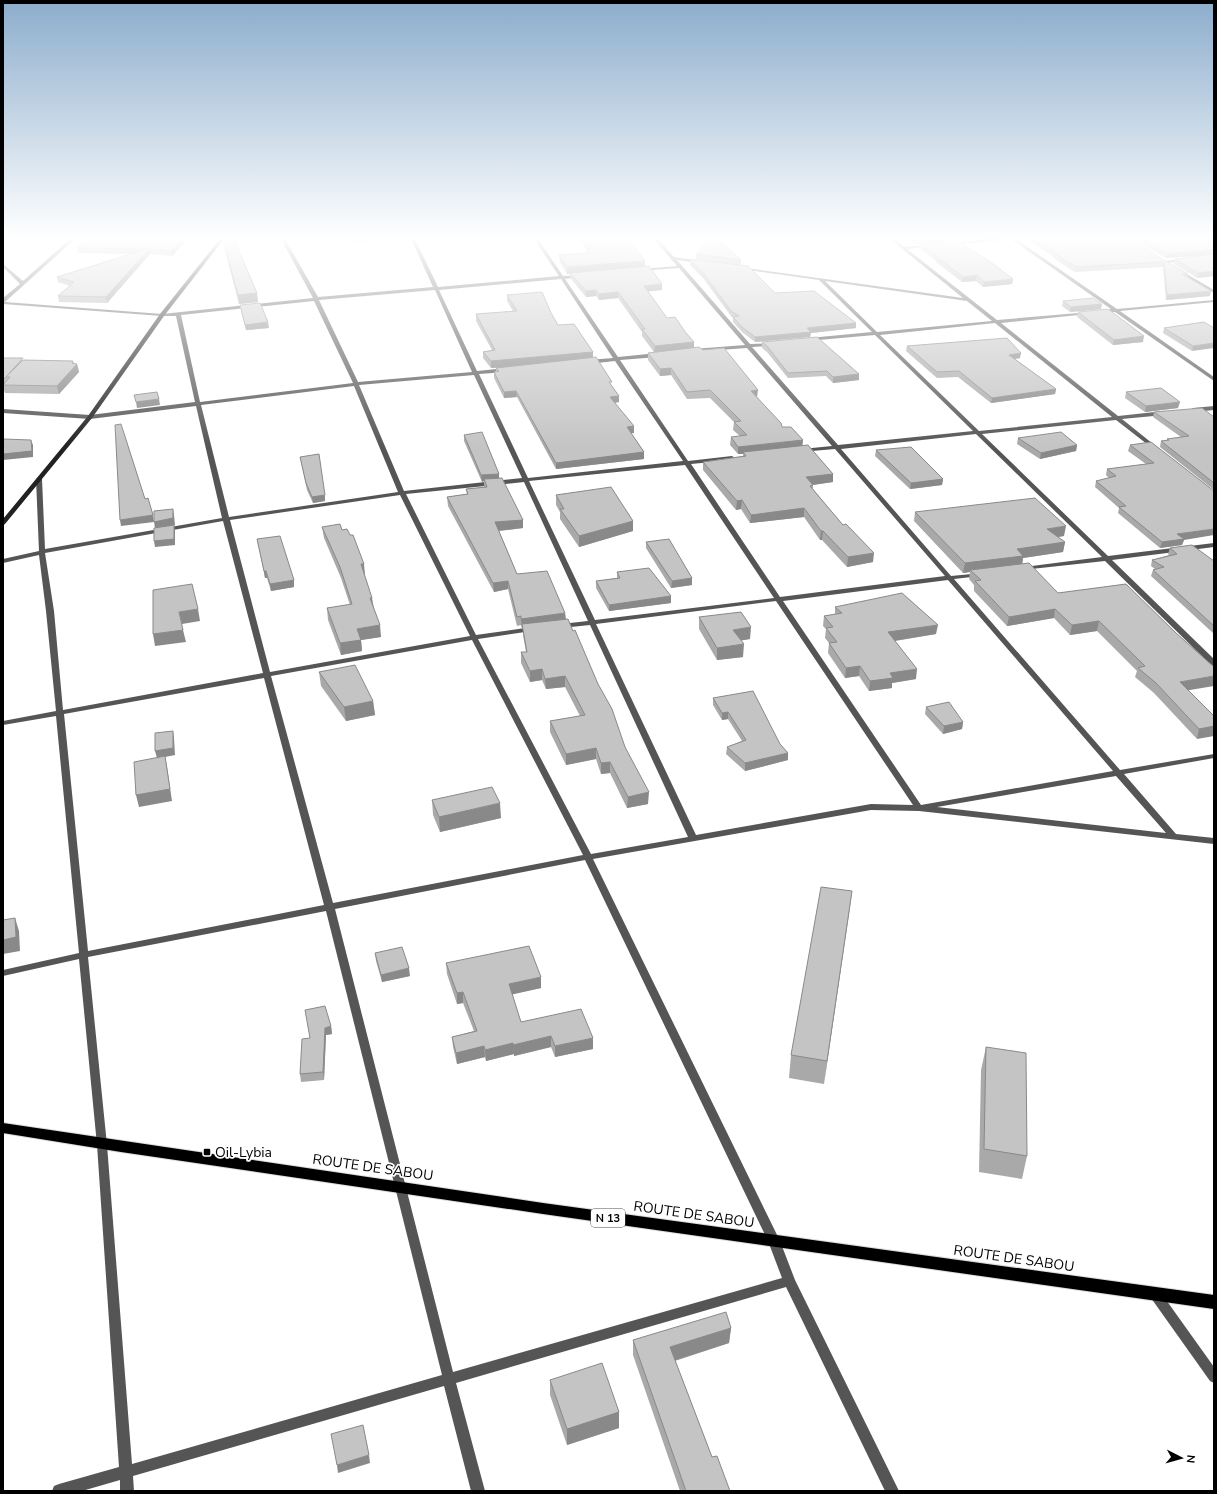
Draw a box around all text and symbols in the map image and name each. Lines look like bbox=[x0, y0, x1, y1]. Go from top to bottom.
place label: Oil-Lybia bbox=[215, 1143, 272, 1162]
marker: Oil-Lybia bbox=[202, 1147, 212, 1157]
street label: ROUTE DE SABOU bbox=[311, 1150, 435, 1185]
street label: ROUTE DE SABOU bbox=[632, 1197, 756, 1232]
road number: N 13 bbox=[591, 1209, 625, 1227]
street label: ROUTE DE SABOU bbox=[952, 1241, 1076, 1276]
north arrow bbox=[1161, 1438, 1201, 1478]
text: N bbox=[1183, 1454, 1198, 1464]

